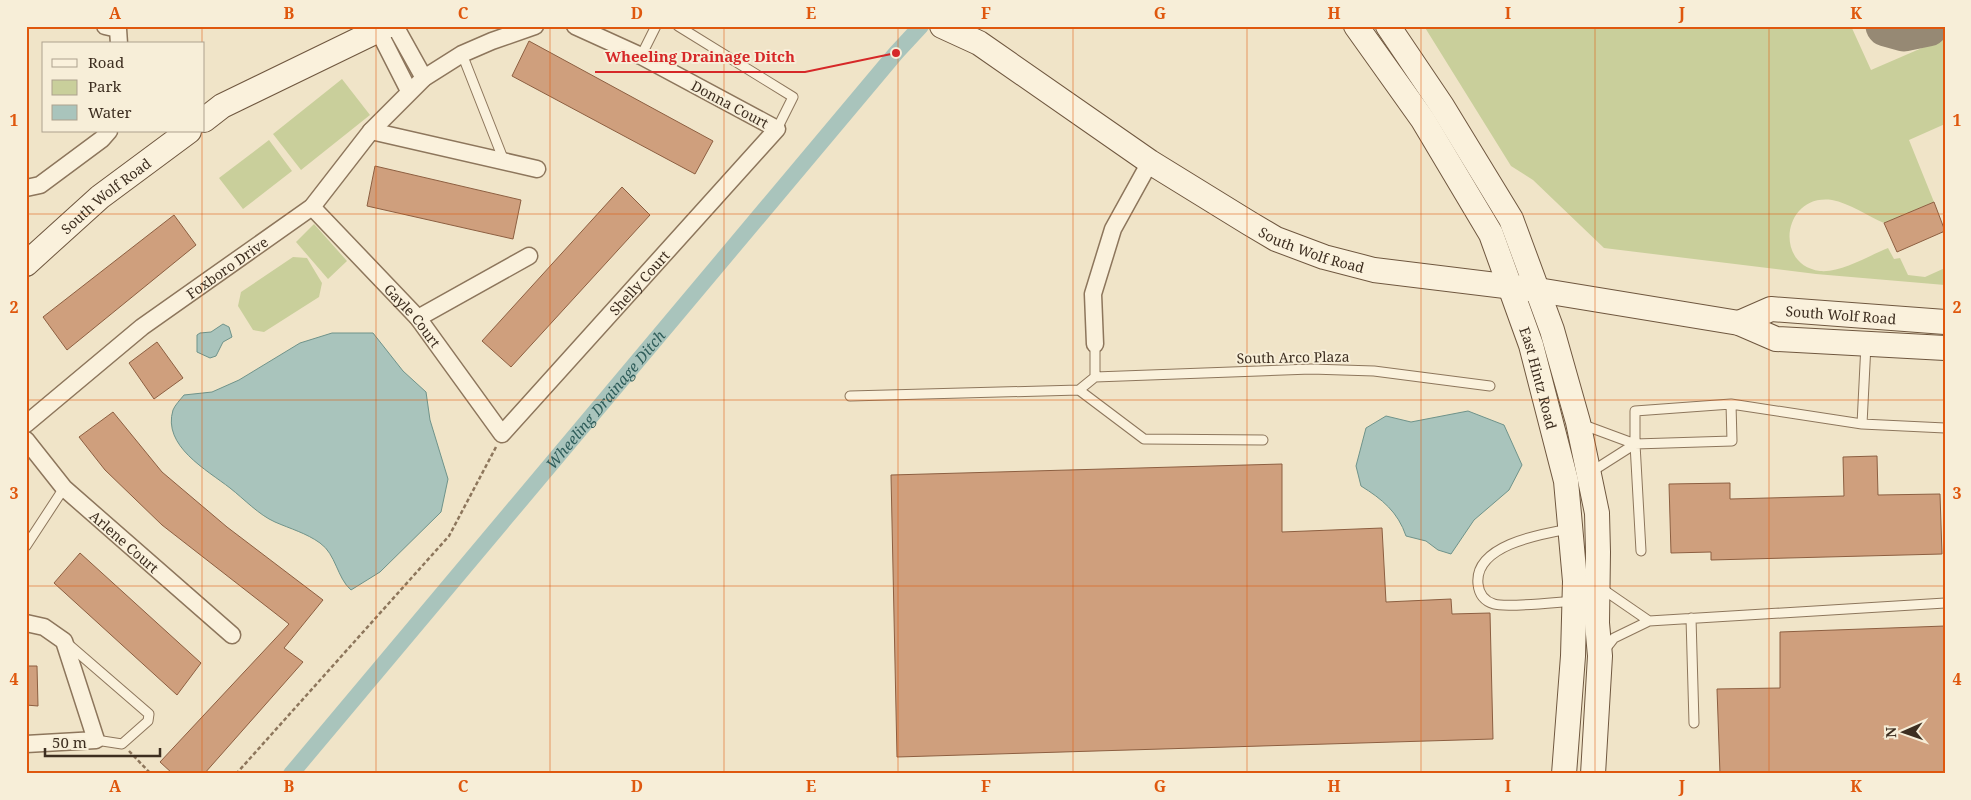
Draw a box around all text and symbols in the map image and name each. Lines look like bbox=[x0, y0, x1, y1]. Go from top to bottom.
text: A bbox=[109, 2, 122, 24]
text: B bbox=[284, 2, 295, 24]
text: C bbox=[458, 2, 469, 24]
text: D bbox=[631, 2, 643, 24]
text: E bbox=[806, 2, 816, 24]
text: F bbox=[981, 2, 991, 24]
text: G bbox=[1154, 2, 1166, 24]
text: H bbox=[1327, 2, 1341, 24]
text: I bbox=[1505, 2, 1511, 24]
text: J bbox=[1678, 2, 1686, 24]
text: K bbox=[1850, 2, 1862, 24]
legend bbox=[42, 42, 205, 132]
callout: Wheeling Drainage Ditch bbox=[595, 42, 805, 72]
text: Wheeling Drainage Ditch bbox=[605, 46, 795, 66]
text: Road bbox=[88, 52, 124, 72]
text: Park bbox=[88, 76, 122, 96]
street label: Donna Court bbox=[688, 76, 772, 132]
text: Water bbox=[88, 102, 131, 122]
text: 1 bbox=[9, 109, 19, 131]
text: 1 bbox=[1952, 109, 1962, 131]
street label: South Wolf Road bbox=[56, 153, 155, 238]
street label: South Wolf Road bbox=[1256, 222, 1367, 277]
street label: Foxboro Drive bbox=[182, 232, 271, 303]
street label: Shelly Court bbox=[604, 246, 673, 319]
street label: Gayle Court bbox=[380, 279, 445, 351]
text: 2 bbox=[9, 296, 19, 318]
text: 2 bbox=[1952, 296, 1962, 318]
street label: South Wolf Road bbox=[1785, 301, 1897, 328]
street label: East Hintz Road bbox=[1516, 324, 1562, 432]
water label: Wheeling Drainage Ditch bbox=[541, 326, 669, 473]
street label: South Arco Plaza bbox=[1236, 347, 1350, 367]
text: 3 bbox=[9, 482, 19, 504]
text: 3 bbox=[1952, 482, 1962, 504]
street label: Arlene Court bbox=[86, 506, 163, 577]
text: 4 bbox=[9, 668, 19, 690]
text: 4 bbox=[1952, 668, 1962, 690]
north arrow bbox=[1878, 708, 1928, 758]
scale bar bbox=[45, 725, 160, 757]
text: N bbox=[1881, 727, 1900, 738]
text: 50 m bbox=[52, 732, 87, 752]
text: A bbox=[109, 775, 122, 797]
text: B bbox=[284, 775, 295, 797]
text: C bbox=[458, 775, 469, 797]
text: D bbox=[631, 775, 643, 797]
text: E bbox=[806, 775, 816, 797]
text: F bbox=[981, 775, 991, 797]
text: G bbox=[1154, 775, 1166, 797]
text: H bbox=[1327, 775, 1341, 797]
text: I bbox=[1505, 775, 1511, 797]
text: J bbox=[1678, 775, 1686, 797]
text: K bbox=[1850, 775, 1862, 797]

